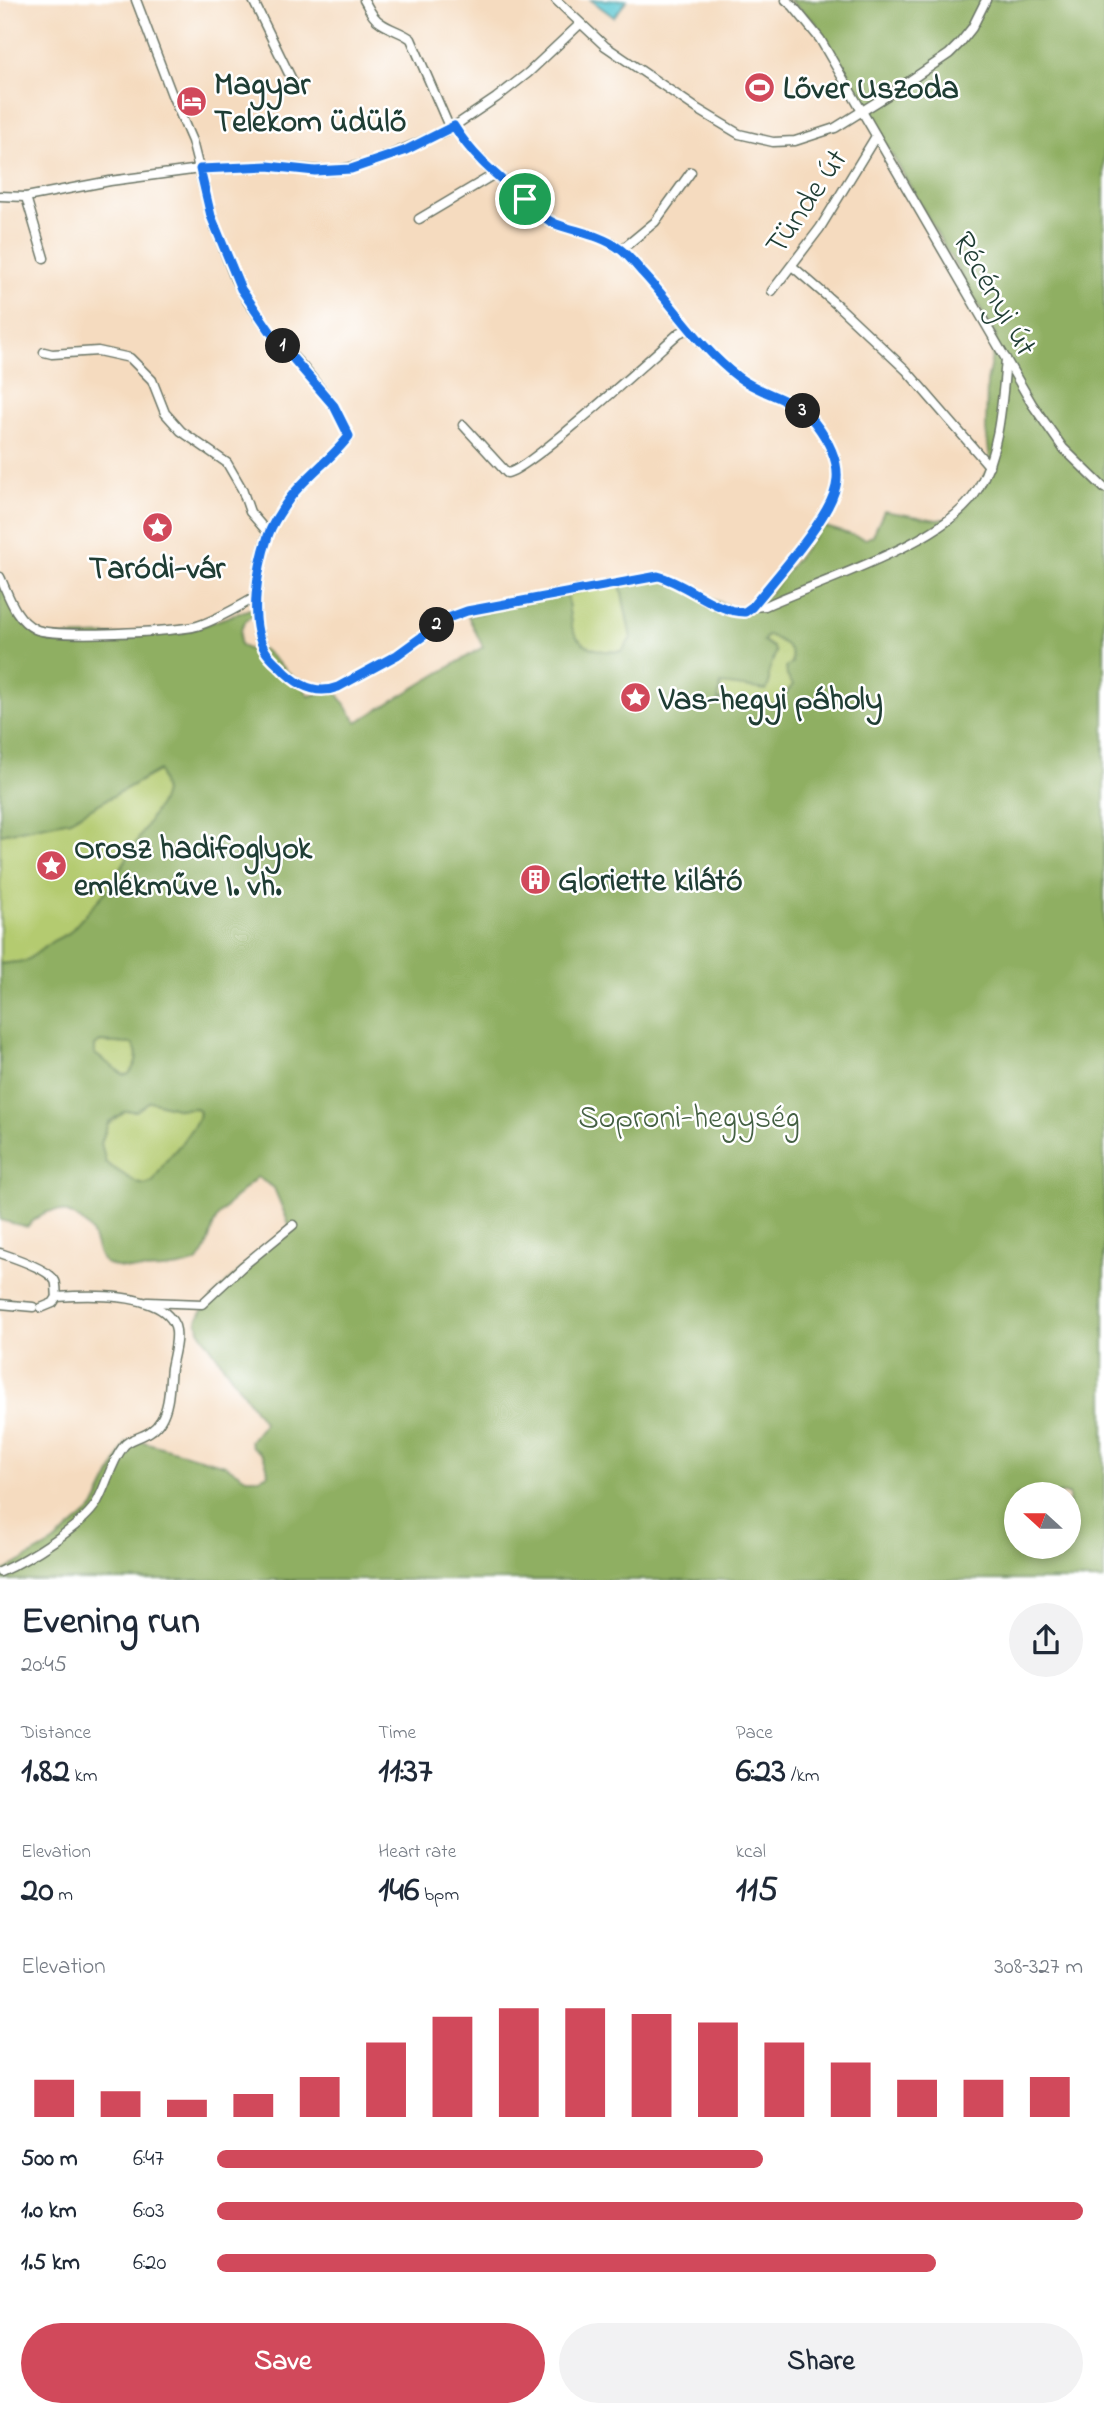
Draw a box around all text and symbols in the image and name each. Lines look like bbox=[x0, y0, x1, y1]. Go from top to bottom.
place label: Magyar Telekom üdülő bbox=[214, 63, 406, 147]
place label: Lőver Uszoda bbox=[783, 67, 959, 114]
sports icon: Lőver Uszoda bbox=[743, 70, 777, 104]
hotel icon: Magyar Telekom üdülő bbox=[174, 84, 208, 118]
street label: Tünde út bbox=[755, 140, 861, 266]
pin bbox=[495, 169, 555, 229]
icon: arrive bbox=[506, 180, 544, 218]
street label: Récényi út bbox=[938, 224, 1048, 366]
pin: 1 bbox=[266, 328, 300, 364]
text: 1 bbox=[279, 332, 286, 359]
pin: 3 bbox=[786, 394, 820, 428]
text: 3 bbox=[799, 397, 806, 424]
place icon: Taródi-vár bbox=[140, 511, 174, 545]
place label: Taródi-vár bbox=[89, 547, 226, 594]
pin: 2 bbox=[420, 608, 454, 642]
text: 2 bbox=[432, 611, 441, 638]
place label: Vas-hegyi páholy bbox=[658, 678, 883, 726]
place icon: Vas-hegyi páholy bbox=[619, 681, 653, 715]
place label: Orosz hadifoglyok emlékműve I. vh. bbox=[74, 827, 313, 911]
place icon: Orosz hadifoglyok emlékműve I. vh. bbox=[34, 848, 68, 882]
place label: Gloriette kilátó bbox=[558, 859, 743, 906]
building icon: Gloriette kilátó bbox=[518, 862, 552, 896]
park label: Soproni-hegység bbox=[578, 1096, 800, 1143]
north arrow bbox=[1004, 1482, 1082, 1559]
map controls bbox=[1004, 1482, 1081, 1559]
text: Evening run bbox=[21, 1595, 200, 1651]
button: share bbox=[1009, 1603, 1083, 1677]
text: 20:45 bbox=[21, 1649, 67, 1682]
text: Distance bbox=[21, 1720, 91, 1747]
text: Time bbox=[378, 1720, 416, 1747]
text: Pace bbox=[736, 1720, 773, 1747]
text: 1.82 bbox=[21, 1747, 70, 1798]
text: 11:37 bbox=[378, 1747, 432, 1798]
text: 6:23 bbox=[736, 1747, 786, 1798]
text: km bbox=[70, 1763, 98, 1790]
text: /km bbox=[786, 1763, 820, 1790]
text: Elevation bbox=[21, 1839, 91, 1866]
text: Heart rate bbox=[378, 1839, 456, 1866]
text: kcal bbox=[736, 1839, 766, 1866]
text: 20 bbox=[21, 1866, 54, 1917]
text: 146 bbox=[378, 1866, 419, 1917]
text: 115 bbox=[736, 1866, 778, 1917]
text: m bbox=[54, 1882, 73, 1909]
text: bpm bbox=[419, 1882, 459, 1909]
text: Elevation bbox=[21, 1951, 106, 1984]
text: 308–327 m bbox=[994, 1951, 1083, 1984]
text: 500 m bbox=[21, 2143, 78, 2176]
text: 6:47 bbox=[133, 2143, 164, 2176]
text: 1.0 km bbox=[21, 2195, 77, 2228]
text: 6:03 bbox=[133, 2195, 165, 2228]
text: 1.5 km bbox=[21, 2247, 80, 2280]
text: 6:20 bbox=[133, 2247, 166, 2280]
button: Save bbox=[21, 2323, 545, 2403]
button: Share bbox=[559, 2323, 1083, 2403]

